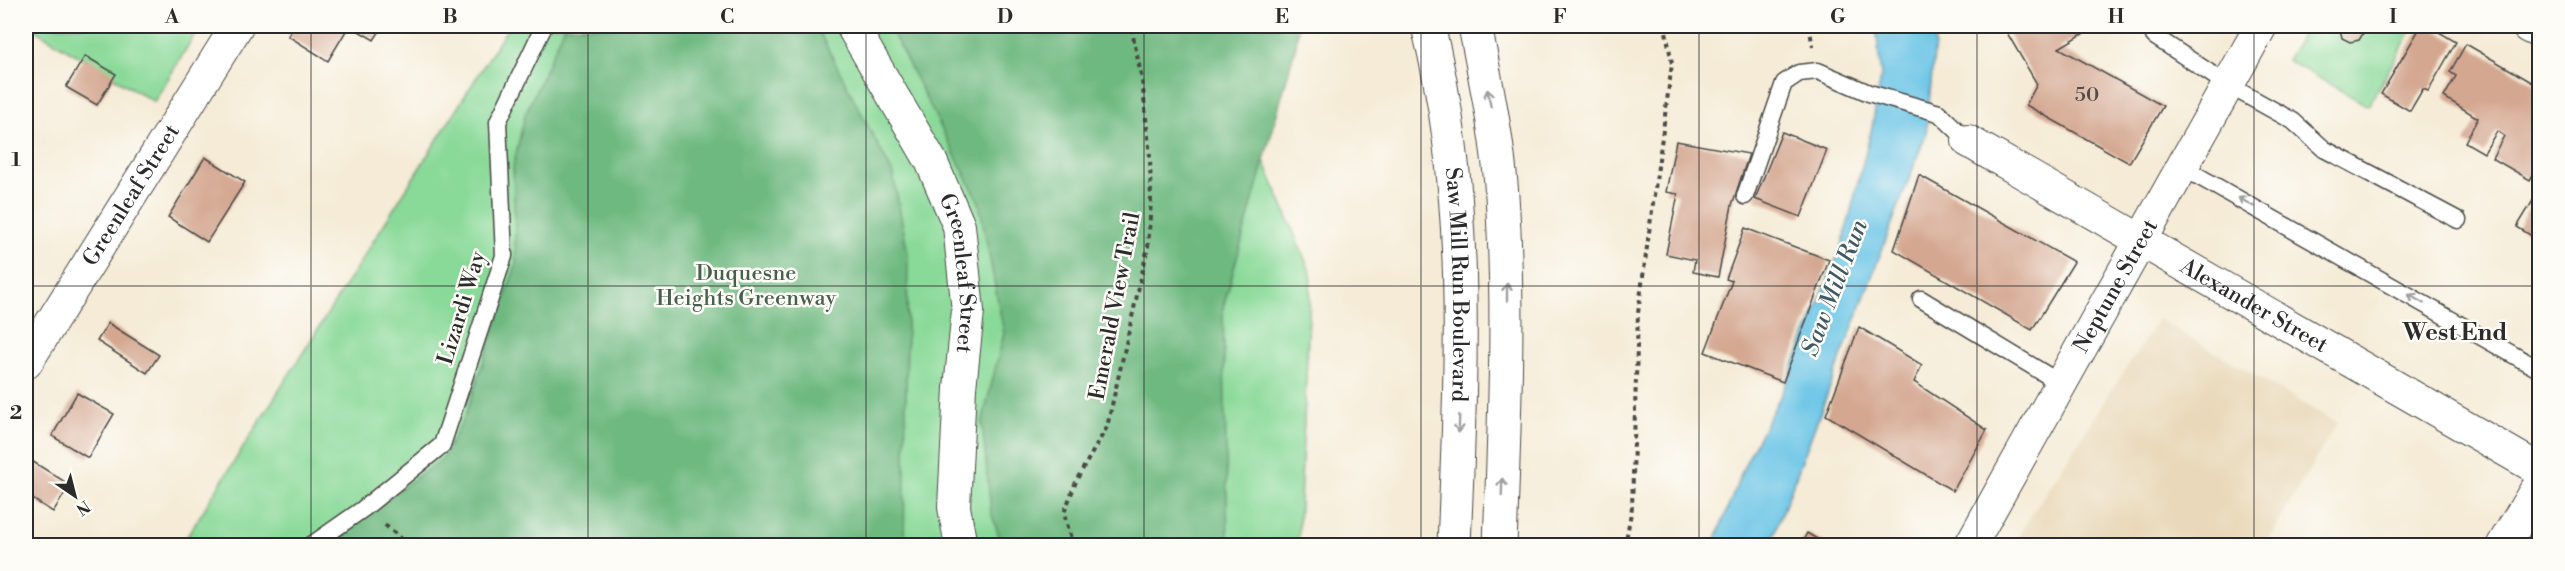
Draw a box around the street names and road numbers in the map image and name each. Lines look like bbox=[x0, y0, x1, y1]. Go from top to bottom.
street label: Greenleaf Street bbox=[77, 119, 186, 271]
street label: Saw Mill Run Boulevard bbox=[1439, 166, 1474, 403]
street label: Greenleaf Street bbox=[933, 189, 982, 355]
street label: Emerald View Trail bbox=[1084, 209, 1147, 402]
street label: Neptune Street bbox=[2067, 214, 2164, 358]
street label: Lizardi Way bbox=[432, 248, 492, 368]
street label: Alexander Street bbox=[2175, 252, 2333, 359]

